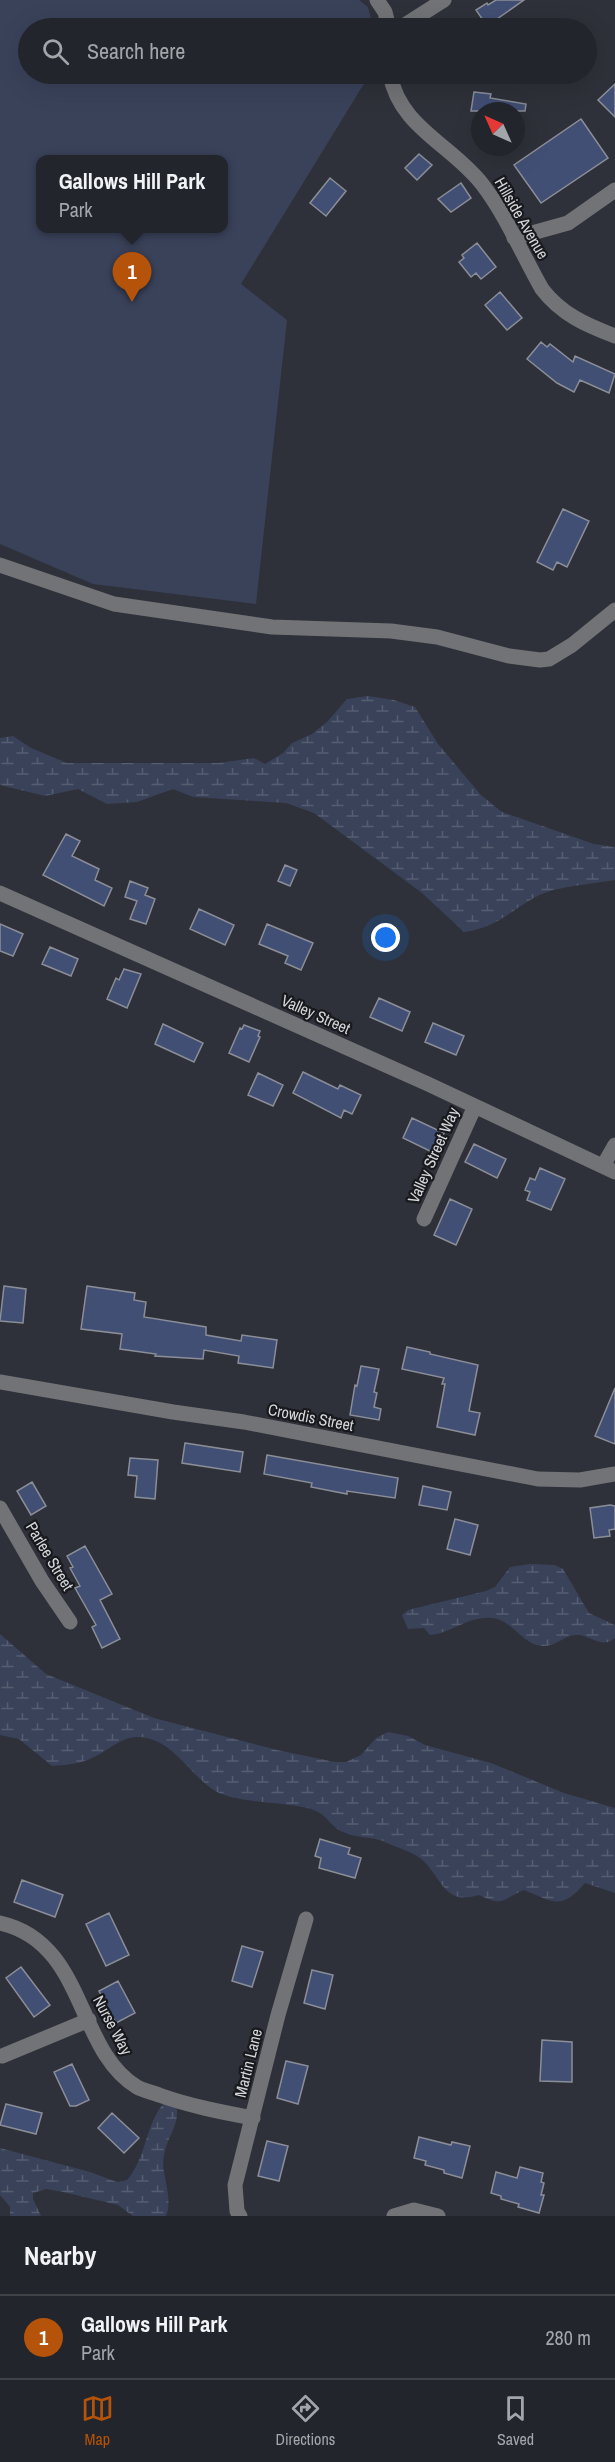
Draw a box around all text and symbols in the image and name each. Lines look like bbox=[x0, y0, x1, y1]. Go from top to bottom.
search box bbox=[18, 18, 597, 84]
icon: search bbox=[39, 35, 72, 68]
text: Search here bbox=[87, 36, 185, 66]
north arrow bbox=[471, 102, 525, 156]
popup bbox=[36, 155, 228, 233]
text: Gallows Hill Park bbox=[59, 166, 205, 196]
street label: Hillside Avenue bbox=[490, 173, 554, 263]
text: Park bbox=[59, 196, 93, 223]
pin: 1 bbox=[112, 252, 152, 302]
your location bbox=[371, 923, 400, 952]
street label: Valley Street bbox=[278, 989, 354, 1039]
street label: Valley Street Way bbox=[402, 1103, 464, 1206]
street label: Crowdis Street bbox=[266, 1398, 356, 1436]
street label: Parlee Street bbox=[21, 1518, 79, 1595]
street label: Nurse Way bbox=[88, 1991, 138, 2059]
street label: Martin Lane bbox=[229, 2026, 267, 2100]
text: Nearby bbox=[24, 2238, 96, 2273]
text: Gallows Hill Park bbox=[81, 2309, 227, 2339]
text: 1 bbox=[39, 2324, 48, 2351]
text: 280 m bbox=[545, 2324, 591, 2351]
text: Park bbox=[81, 2339, 115, 2366]
tab: Map bbox=[81, 2392, 114, 2450]
tab: Directions bbox=[275, 2392, 335, 2450]
tab: Saved bbox=[497, 2392, 534, 2450]

